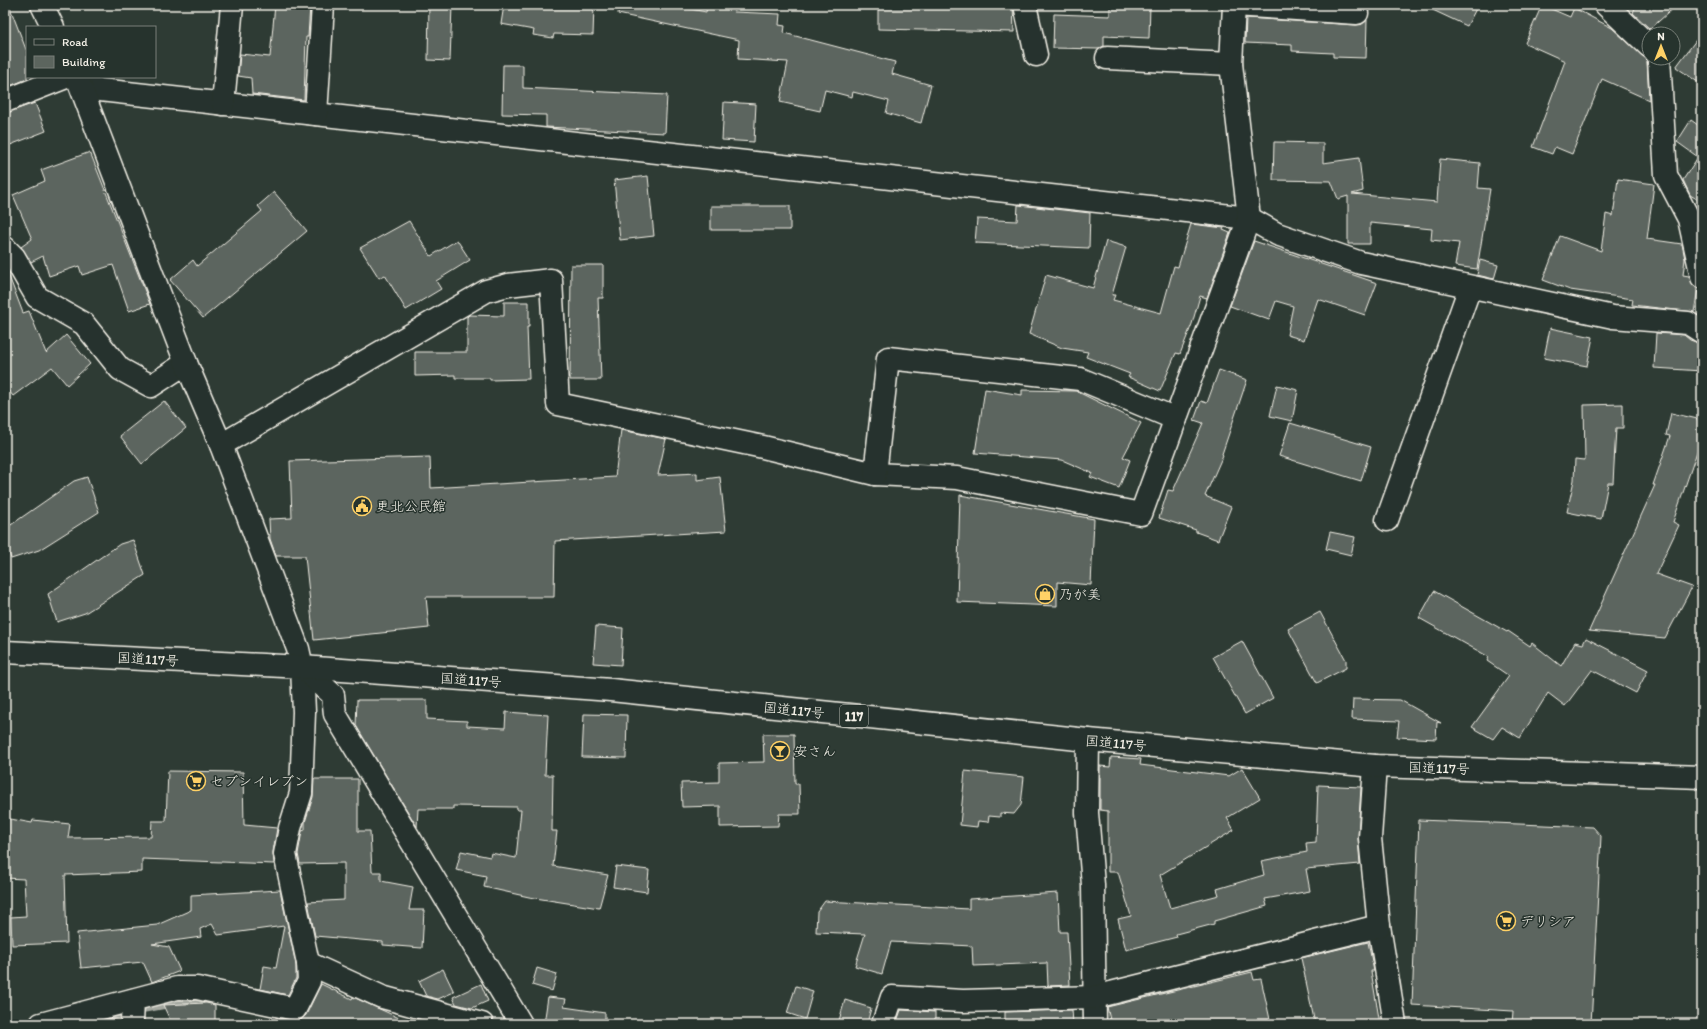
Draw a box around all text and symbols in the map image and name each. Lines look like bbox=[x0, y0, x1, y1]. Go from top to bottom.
legend bbox=[26, 26, 156, 78]
north arrow bbox=[1641, 26, 1681, 66]
text: N bbox=[1657, 30, 1665, 43]
text: Road bbox=[62, 35, 88, 49]
text: Building bbox=[62, 55, 106, 69]
public building icon: 更北公民館 bbox=[351, 495, 373, 517]
place label: 更北公民館 bbox=[376, 498, 446, 515]
shop icon: 乃が美 bbox=[1034, 583, 1056, 605]
place label: 乃が美 bbox=[1059, 586, 1101, 603]
street label: 国道117号 bbox=[117, 649, 179, 670]
street label: 国道117号 bbox=[439, 670, 502, 691]
street label: 国道117号 bbox=[762, 699, 826, 722]
road number: 117 bbox=[840, 705, 868, 727]
street label: 国道117号 bbox=[1084, 732, 1148, 755]
bar icon: 安さん bbox=[769, 740, 791, 762]
place label: 安さん bbox=[794, 743, 836, 760]
street label: 国道117号 bbox=[1408, 759, 1470, 778]
supermarket icon: セブンイレブン bbox=[185, 770, 207, 792]
place label: セブンイレブン bbox=[210, 773, 308, 790]
supermarket icon: デリシア bbox=[1495, 910, 1517, 932]
place label: デリシア bbox=[1520, 913, 1576, 930]

